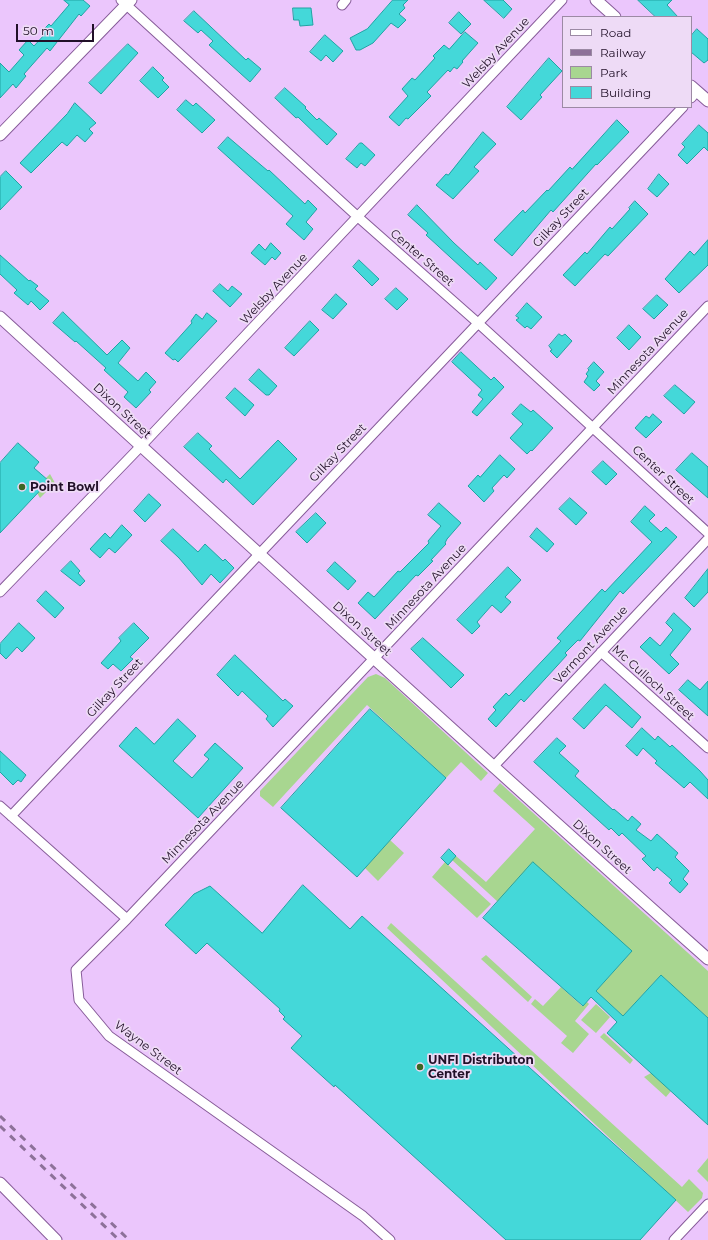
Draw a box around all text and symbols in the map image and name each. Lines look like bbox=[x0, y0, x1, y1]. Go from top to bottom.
street label: Welsby Avenue bbox=[459, 14, 533, 92]
scale bar bbox=[18, 16, 96, 42]
legend bbox=[562, 16, 692, 108]
text: 50 m bbox=[23, 23, 54, 38]
text: Road bbox=[600, 25, 631, 40]
text: Railway bbox=[600, 45, 646, 60]
text: Park bbox=[600, 65, 627, 80]
text: Building bbox=[600, 85, 651, 100]
street label: Gilkay Street bbox=[530, 185, 592, 251]
street label: Center Street bbox=[387, 226, 457, 290]
street label: Welsby Avenue bbox=[237, 250, 311, 328]
street label: Minnesota Avenue bbox=[605, 306, 691, 398]
street label: Dixon Street bbox=[90, 380, 154, 442]
street label: Gilkay Street bbox=[307, 421, 369, 485]
street label: Center Street bbox=[629, 443, 697, 507]
place label: Point Bowl bbox=[30, 480, 99, 494]
marker: Point Bowl bbox=[17, 482, 27, 492]
street label: Minnesota Avenue bbox=[383, 541, 469, 633]
street label: Dixon Street bbox=[330, 599, 394, 659]
street label: Vermont Avenue bbox=[551, 603, 631, 687]
street label: Mc Culloch Street bbox=[609, 642, 697, 724]
street label: Gilkay Street bbox=[84, 655, 146, 721]
street label: Minnesota Avenue bbox=[159, 777, 247, 867]
street label: Dixon Street bbox=[570, 817, 634, 877]
street label: Wayne Street bbox=[111, 1018, 185, 1078]
place label: UNFI Distributon Center bbox=[428, 1053, 534, 1081]
marker: UNFI Distributon Center bbox=[415, 1062, 425, 1072]

